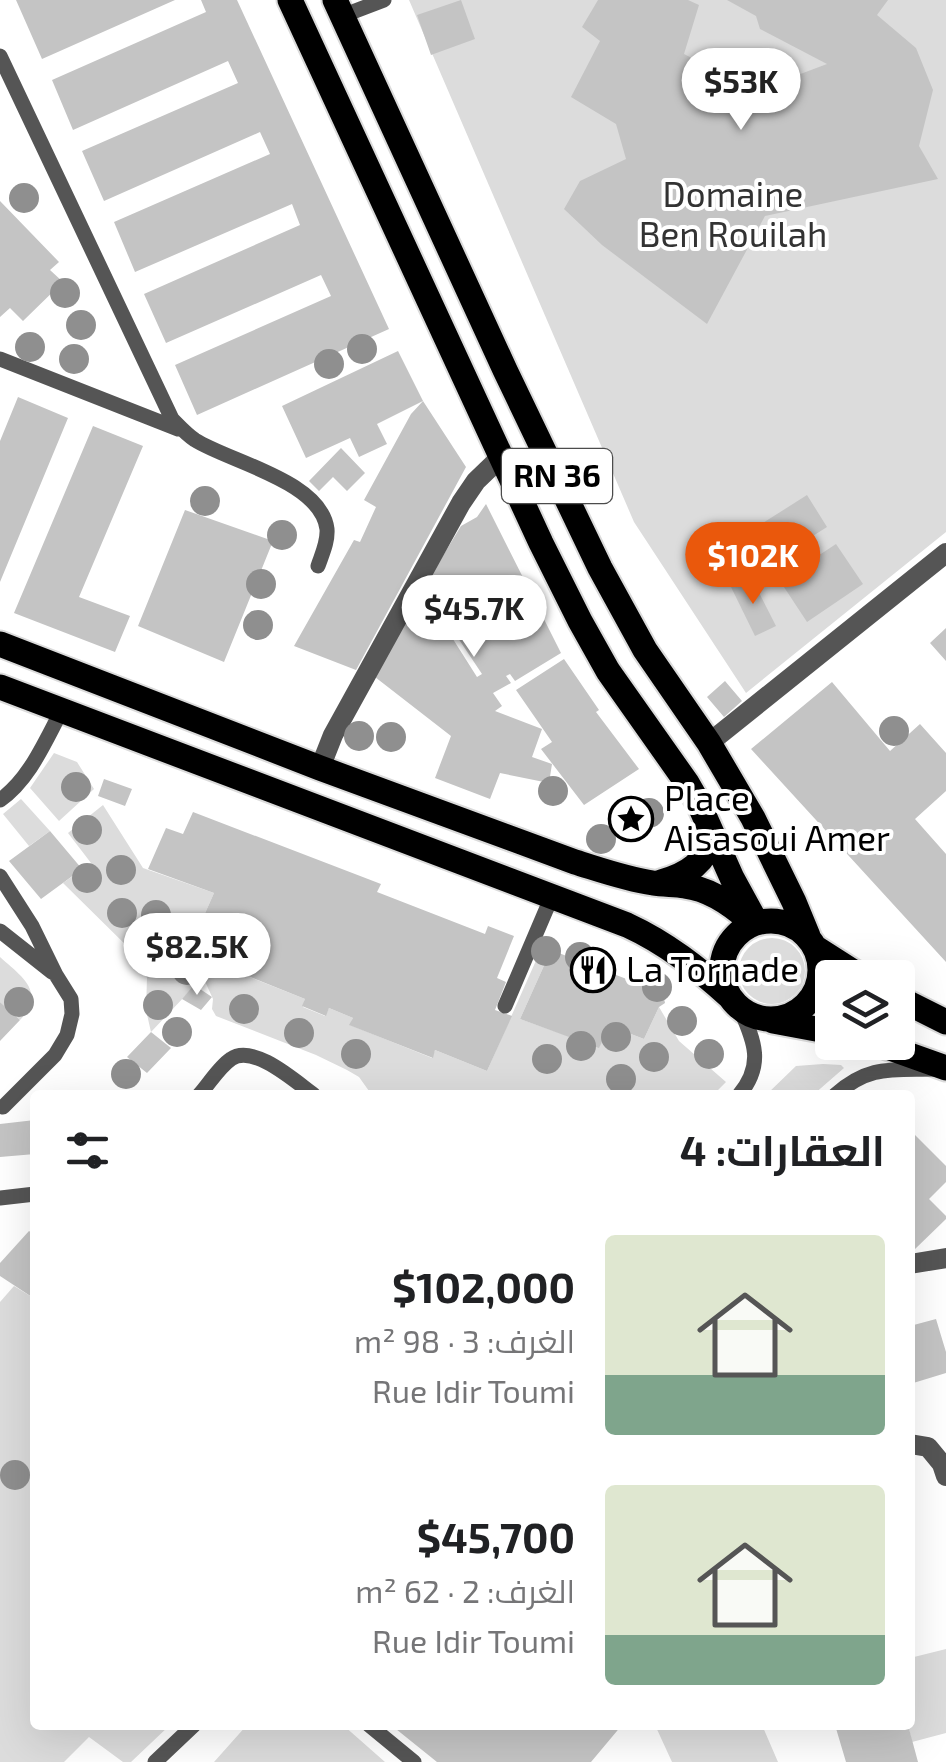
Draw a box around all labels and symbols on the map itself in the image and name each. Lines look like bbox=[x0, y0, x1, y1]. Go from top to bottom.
pin: $53K bbox=[682, 48, 800, 133]
park label: Domaine Ben Rouilah bbox=[639, 172, 827, 254]
road number: RN 36 bbox=[502, 449, 612, 503]
pin: $102K bbox=[683, 522, 823, 607]
pin: $45.7K bbox=[393, 575, 555, 660]
place label: Place Aisasoui Amer bbox=[664, 776, 890, 858]
place icon: Place Aisasoui Amer bbox=[608, 796, 654, 842]
pin: $82.5K bbox=[116, 913, 278, 998]
restaurant icon: La Tornade bbox=[570, 947, 616, 993]
place label: La Tornade bbox=[626, 947, 799, 989]

